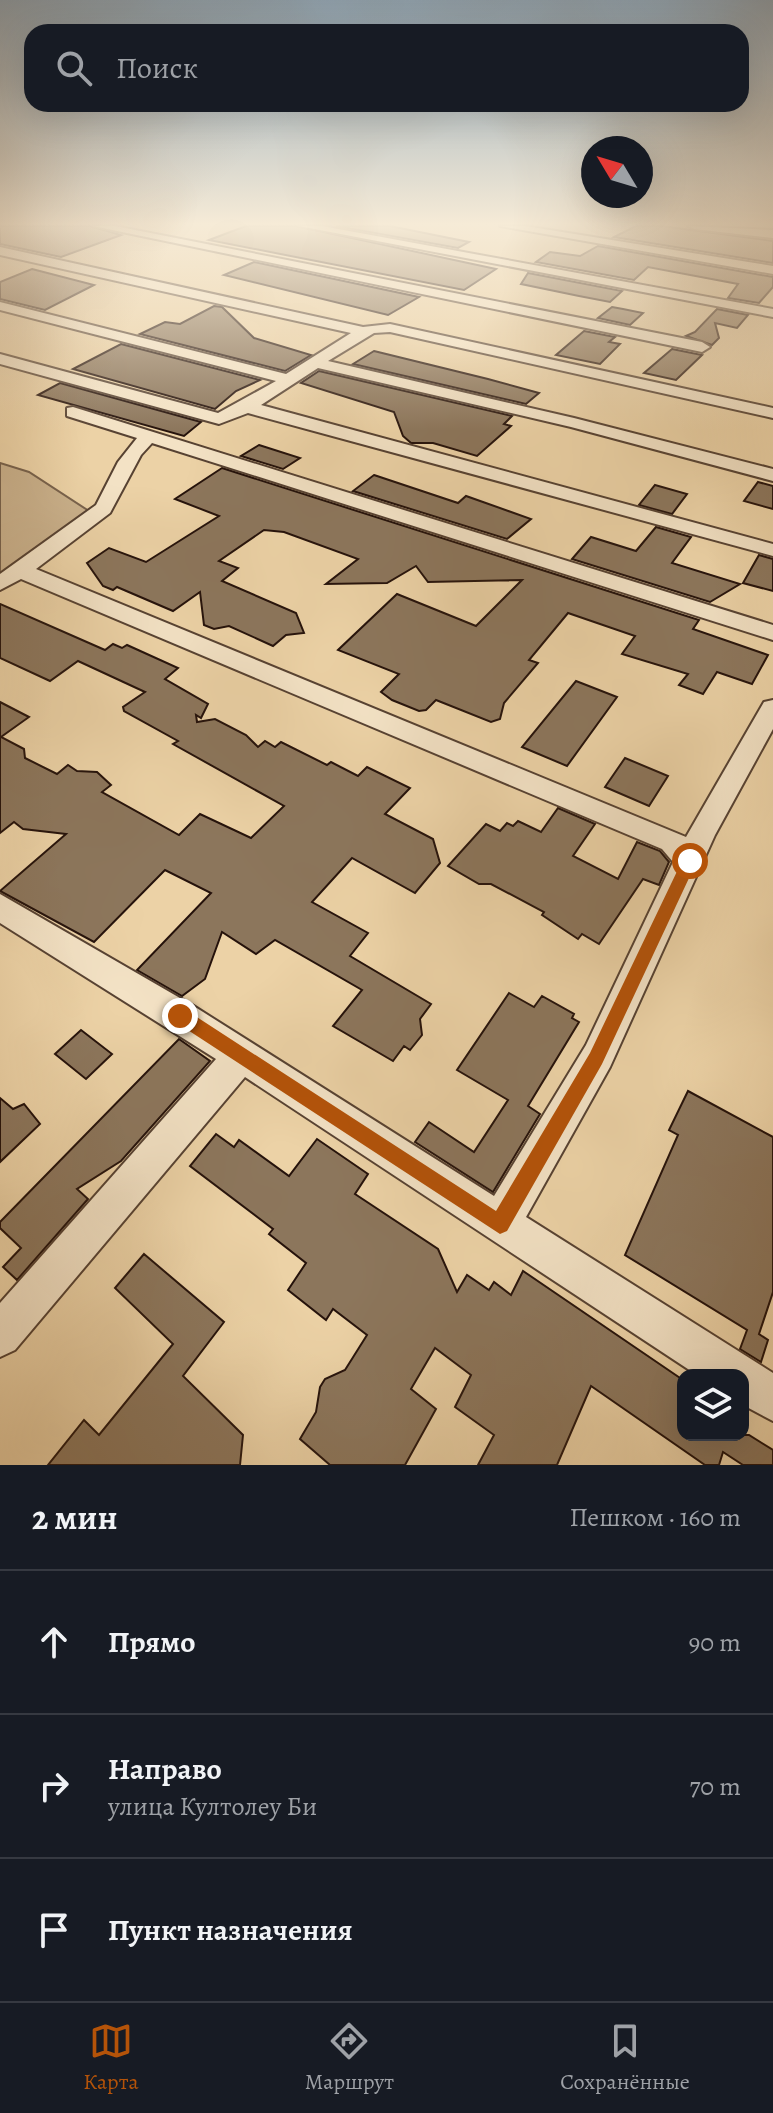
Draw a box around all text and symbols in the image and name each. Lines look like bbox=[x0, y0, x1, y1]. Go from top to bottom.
search box bbox=[24, 24, 749, 112]
icon: search bbox=[52, 46, 96, 90]
text: Поиск bbox=[116, 48, 198, 88]
north arrow bbox=[581, 136, 653, 208]
route start bbox=[672, 843, 708, 879]
route end bbox=[162, 998, 198, 1034]
map controls bbox=[677, 1369, 749, 1441]
button: layers bbox=[677, 1369, 749, 1441]
text: 2 мин bbox=[32, 1494, 118, 1541]
text: Пешком · 160 m bbox=[569, 1500, 741, 1535]
icon: ahead bbox=[32, 1620, 76, 1664]
text: Прямо bbox=[108, 1622, 195, 1662]
text: 90 m bbox=[689, 1625, 741, 1660]
text: Направо bbox=[108, 1749, 222, 1789]
icon: right bbox=[32, 1764, 76, 1808]
text: 70 m bbox=[689, 1769, 741, 1804]
text: улица Култолеу Би bbox=[108, 1789, 317, 1824]
icon: arrive bbox=[32, 1908, 76, 1952]
text: Пункт назначения bbox=[108, 1910, 353, 1950]
tab: Карта bbox=[83, 2019, 139, 2097]
tab: Маршрут bbox=[305, 2019, 394, 2097]
tab: Сохранённые bbox=[560, 2019, 690, 2097]

